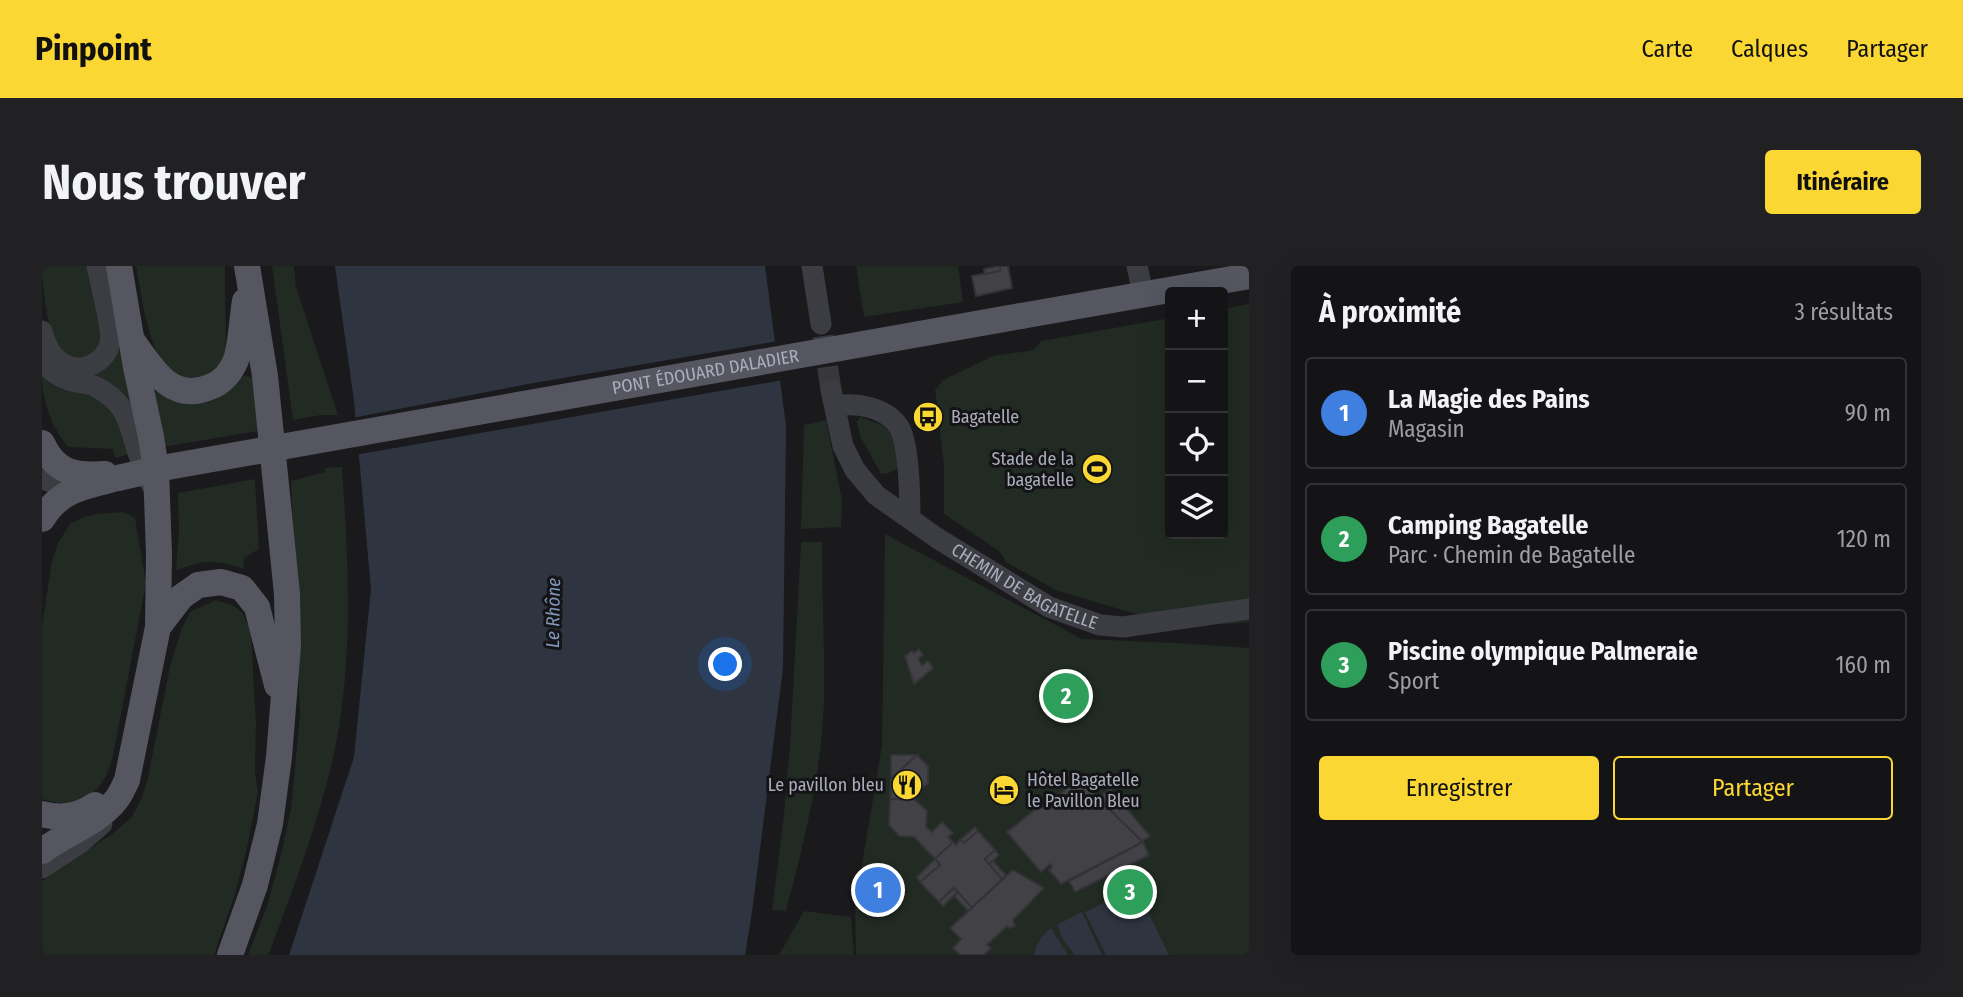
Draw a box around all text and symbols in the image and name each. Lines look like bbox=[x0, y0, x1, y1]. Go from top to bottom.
text: Pinpoint bbox=[35, 29, 152, 69]
text: Carte bbox=[1642, 35, 1693, 63]
text: Calques bbox=[1731, 35, 1808, 63]
text: Partager bbox=[1846, 35, 1928, 63]
button: Itinéraire bbox=[1765, 150, 1921, 214]
text: Nous trouver bbox=[42, 153, 305, 212]
map controls bbox=[1165, 287, 1228, 539]
button: + bbox=[1165, 287, 1228, 350]
text: À proximité bbox=[1319, 294, 1461, 330]
text: 3 résultats bbox=[1795, 298, 1893, 326]
street label: PONT ÉDOUARD DALADIER bbox=[610, 344, 801, 399]
button: − bbox=[1165, 350, 1228, 413]
text: La Magie des Pains bbox=[1388, 384, 1590, 415]
text: 1 bbox=[1339, 399, 1349, 427]
text: 90 m bbox=[1845, 399, 1891, 427]
bus stop icon: Bagatelle bbox=[911, 400, 945, 434]
place label: Bagatelle bbox=[951, 406, 1019, 428]
button: locate bbox=[1165, 413, 1228, 476]
text: Magasin bbox=[1388, 415, 1465, 443]
place label: Stade de la bagatelle bbox=[991, 448, 1074, 491]
sports icon: Stade de la bagatelle bbox=[1080, 452, 1114, 486]
button: layers bbox=[1165, 476, 1228, 539]
text: Camping Bagatelle bbox=[1388, 510, 1589, 541]
text: 2 bbox=[1339, 525, 1349, 553]
text: 120 m bbox=[1837, 525, 1891, 553]
street label: CHEMIN DE BAGATELLE bbox=[947, 539, 1101, 634]
text: Parc · Chemin de Bagatelle bbox=[1388, 541, 1635, 569]
water label: Le Rhône bbox=[541, 578, 565, 648]
text: Piscine olympique Palmeraie bbox=[1388, 636, 1698, 667]
your location bbox=[708, 647, 742, 681]
text: 3 bbox=[1339, 651, 1349, 679]
text: 160 m bbox=[1836, 651, 1891, 679]
text: Sport bbox=[1388, 667, 1439, 695]
pin: 2 bbox=[1043, 670, 1089, 722]
button: Enregistrer bbox=[1319, 756, 1599, 820]
button: Partager bbox=[1613, 756, 1893, 820]
restaurant icon: Le pavillon bleu bbox=[890, 768, 924, 802]
place label: Hôtel Bagatelle le Pavillon Bleu bbox=[1027, 769, 1140, 812]
hotel icon: Hôtel Bagatelle le Pavillon Bleu bbox=[987, 773, 1021, 807]
place label: Le pavillon bleu bbox=[768, 774, 884, 796]
pin: 1 bbox=[855, 864, 901, 916]
pin: 3 bbox=[1107, 866, 1153, 918]

